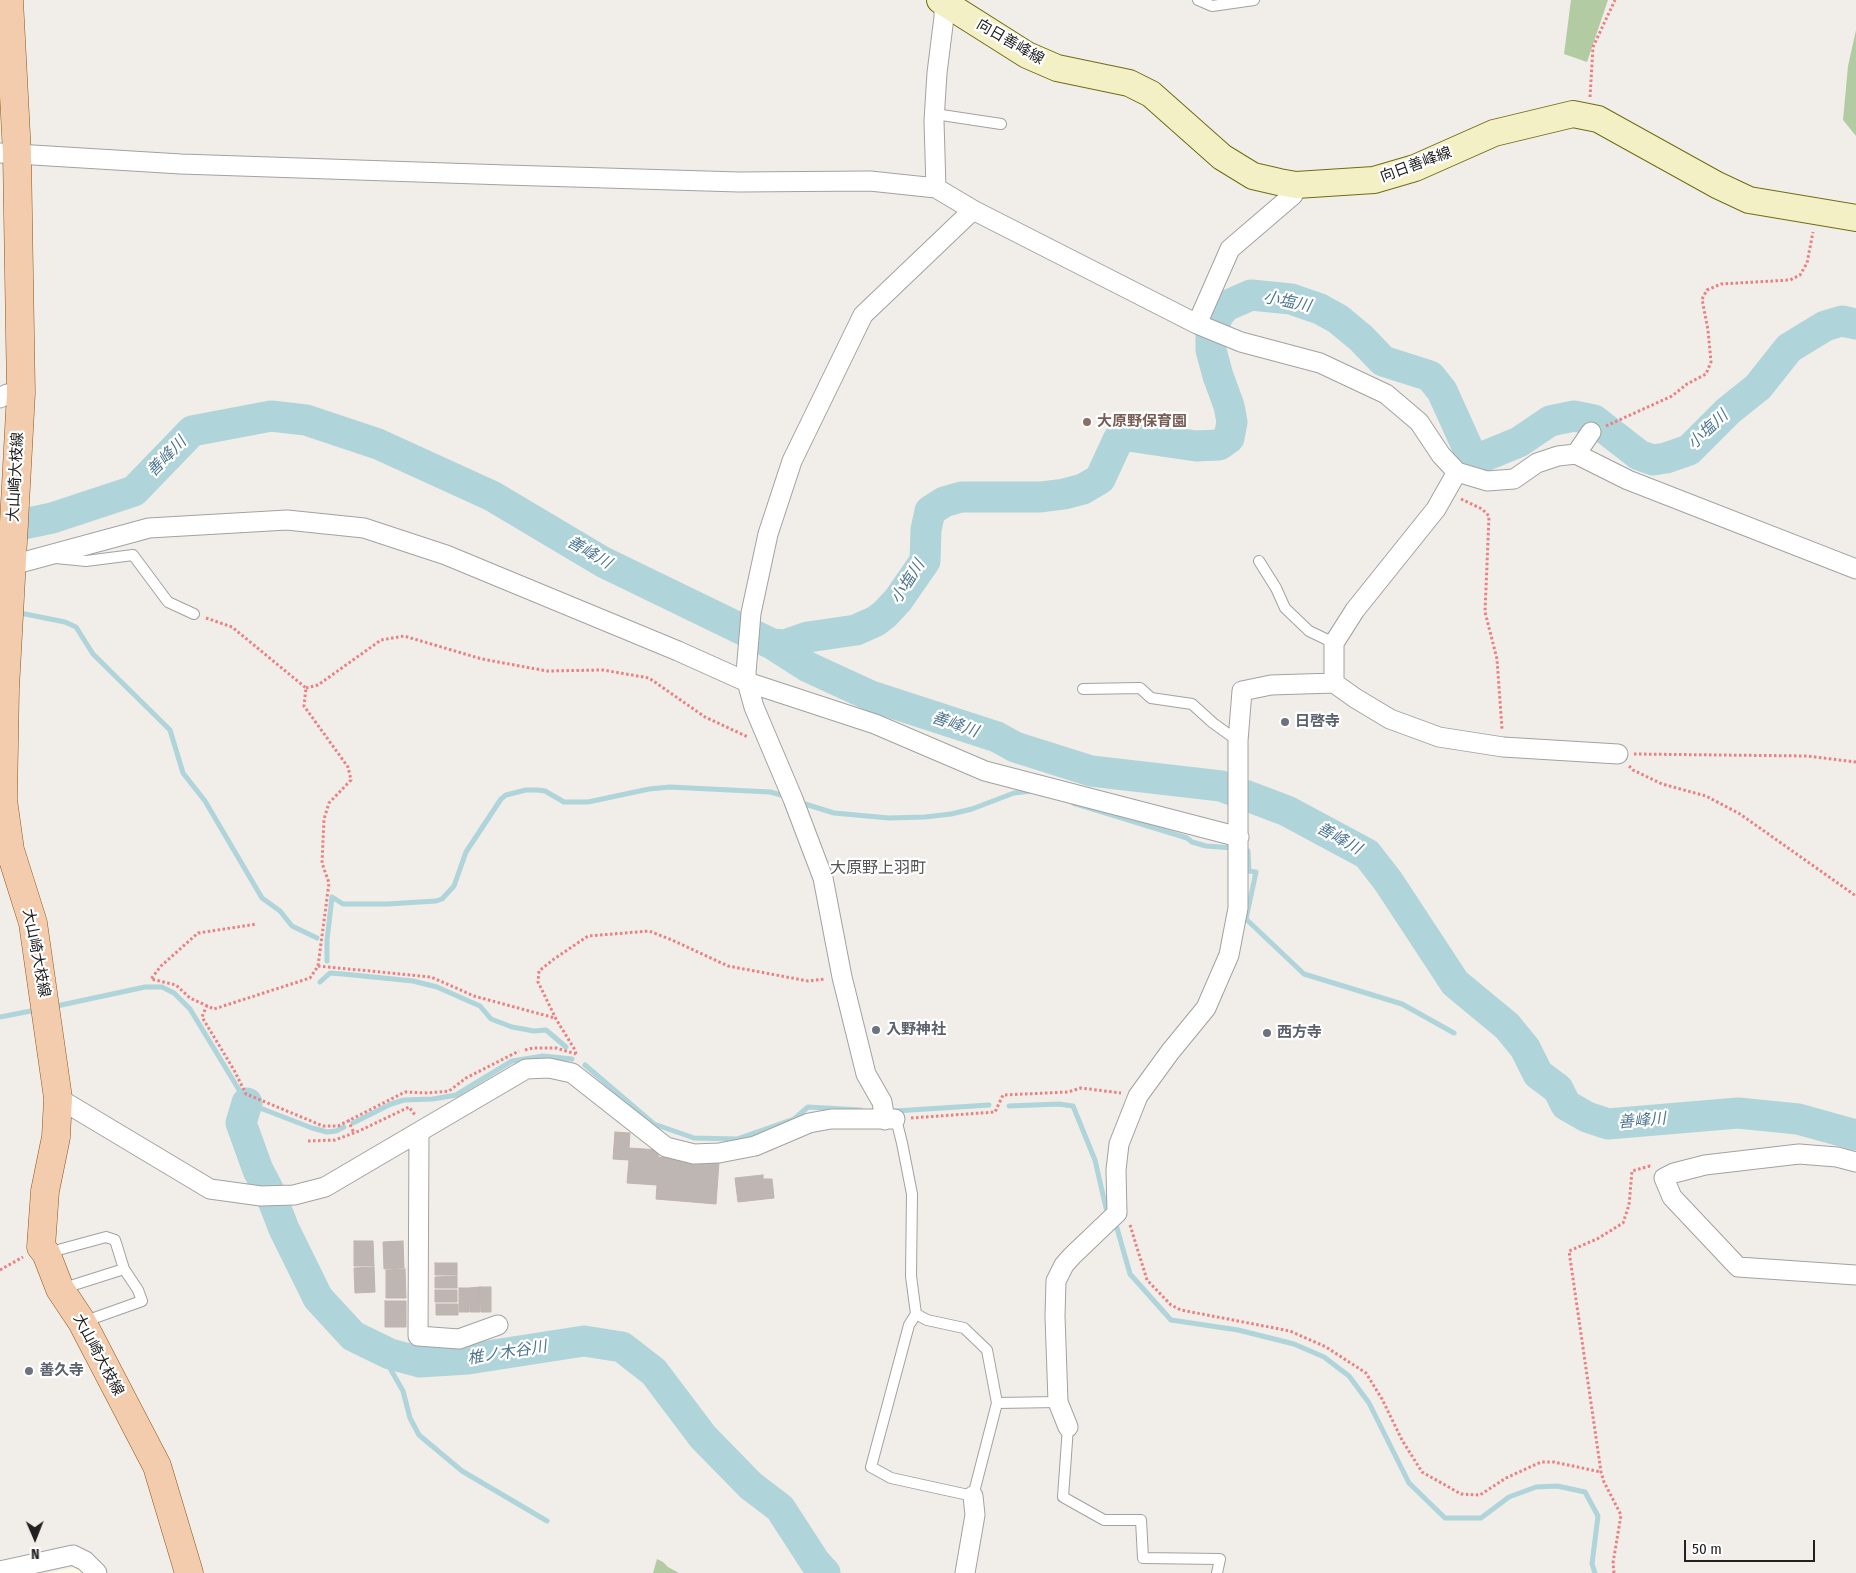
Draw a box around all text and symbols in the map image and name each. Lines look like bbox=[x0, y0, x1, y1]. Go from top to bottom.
street label: 向日善峰線 bbox=[973, 15, 1047, 69]
street label: 向日善峰線 bbox=[1378, 144, 1454, 186]
water label: 小塩川 bbox=[1262, 288, 1312, 316]
water label: 小塩川 bbox=[1684, 407, 1732, 453]
place label: 大原野保育園 bbox=[1097, 413, 1187, 431]
marker: 大原野保育園 bbox=[1081, 416, 1093, 428]
street label: 大山崎大枝線 bbox=[5, 432, 27, 522]
water label: 善峰川 bbox=[143, 433, 191, 481]
water label: 善峰川 bbox=[563, 533, 615, 573]
water label: 小塩川 bbox=[887, 557, 929, 607]
water label: 善峰川 bbox=[929, 708, 981, 742]
place label: 日啓寺 bbox=[1295, 713, 1340, 731]
marker: 日啓寺 bbox=[1279, 716, 1291, 728]
water label: 善峰川 bbox=[1313, 819, 1365, 859]
district label: 大原野上羽町 bbox=[830, 859, 926, 879]
street label: 大山崎大枝線 bbox=[19, 907, 53, 999]
place label: 入野神社 bbox=[886, 1021, 946, 1039]
marker: 入野神社 bbox=[870, 1024, 882, 1036]
place label: 西方寺 bbox=[1277, 1024, 1322, 1042]
marker: 西方寺 bbox=[1261, 1027, 1273, 1039]
water label: 善峰川 bbox=[1617, 1109, 1667, 1133]
street label: 大山崎大枝線 bbox=[69, 1311, 127, 1399]
water label: 椎ノ木谷川 bbox=[466, 1337, 548, 1369]
place label: 善久寺 bbox=[39, 1362, 84, 1380]
marker: 善久寺 bbox=[23, 1365, 35, 1377]
north arrow bbox=[10, 1513, 60, 1563]
scale bar bbox=[1686, 1530, 1817, 1562]
text: 50 m bbox=[1692, 1540, 1722, 1558]
text: N bbox=[31, 1545, 40, 1562]

